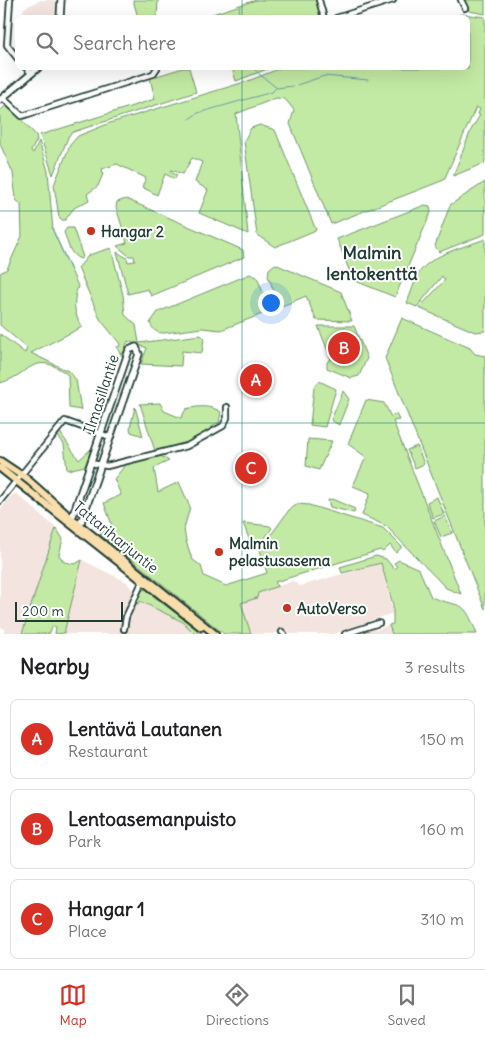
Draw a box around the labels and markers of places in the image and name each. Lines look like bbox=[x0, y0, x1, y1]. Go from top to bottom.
place label: Hangar 2 bbox=[101, 222, 164, 242]
marker: Hangar 2 bbox=[85, 225, 97, 237]
pin: B bbox=[328, 329, 360, 367]
pin: A bbox=[240, 361, 272, 399]
pin: C bbox=[235, 449, 267, 487]
place label: Malmin pelastusasema bbox=[229, 534, 331, 571]
marker: Malmin pelastusasema bbox=[213, 546, 225, 558]
place label: AutoVerso bbox=[297, 599, 367, 618]
marker: AutoVerso bbox=[281, 602, 293, 614]

